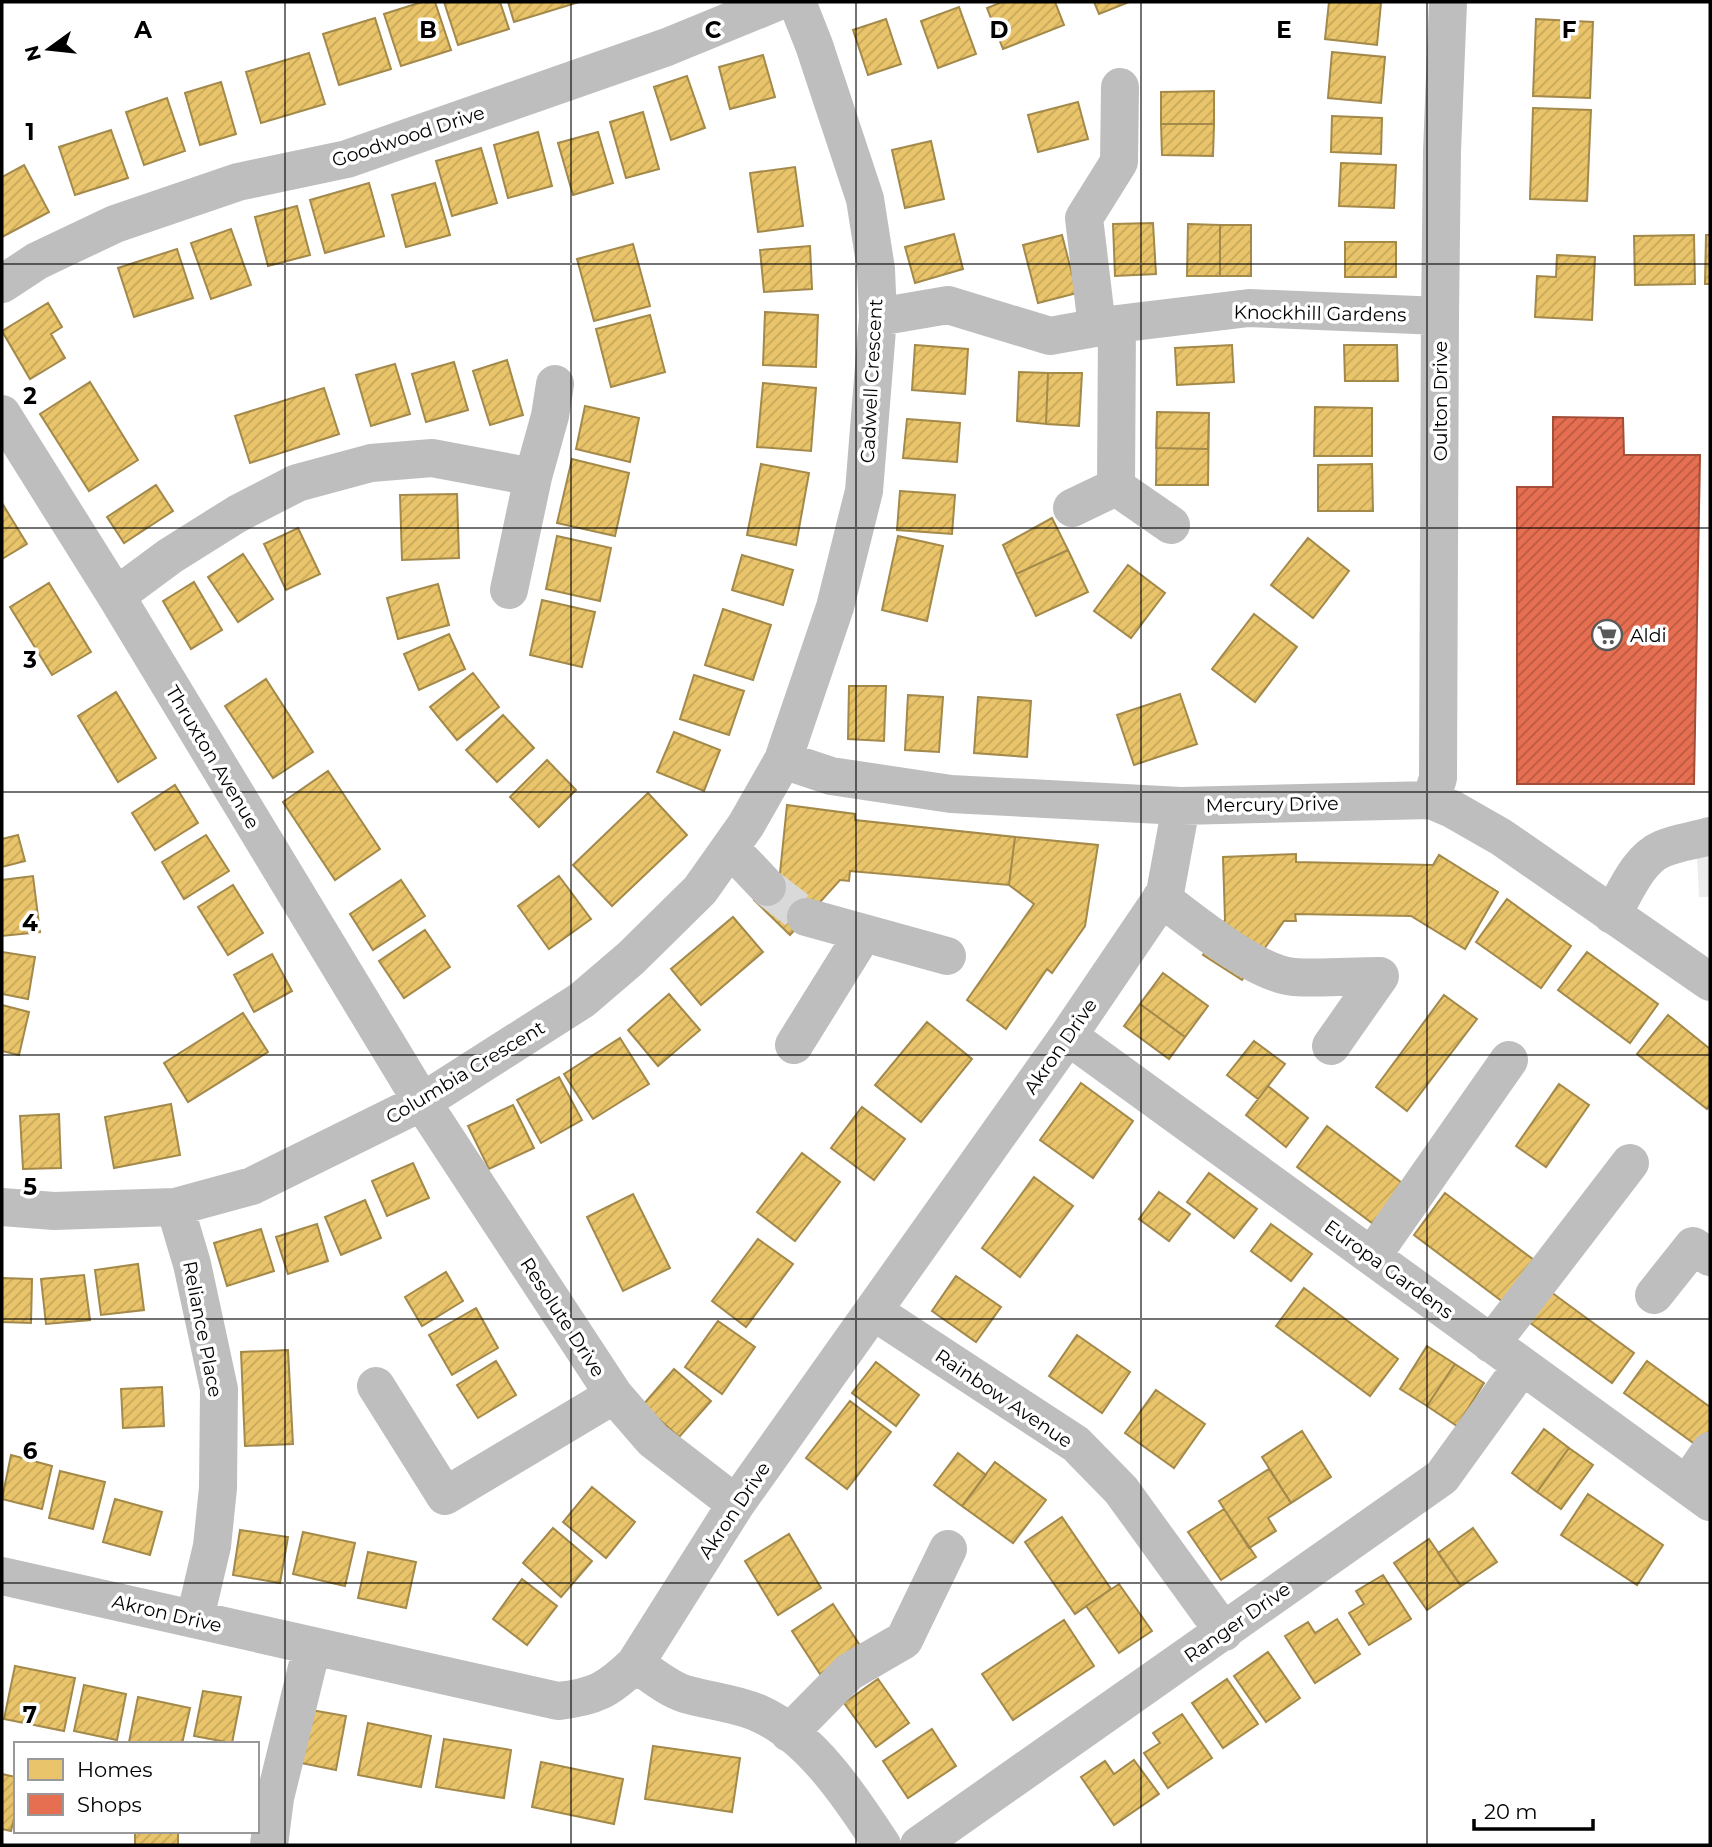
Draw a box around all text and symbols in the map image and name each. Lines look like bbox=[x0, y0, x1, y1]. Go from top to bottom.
north arrow bbox=[14, 14, 84, 84]
text: A bbox=[133, 16, 152, 44]
text: B bbox=[419, 16, 437, 44]
text: C bbox=[705, 16, 722, 44]
text: D bbox=[990, 16, 1009, 44]
text: E bbox=[1276, 16, 1292, 44]
text: F bbox=[1562, 16, 1577, 44]
text: N bbox=[20, 43, 46, 64]
street label: Goodwood Drive bbox=[329, 101, 487, 172]
text: 1 bbox=[25, 118, 35, 146]
street label: Cadwell Crescent bbox=[856, 298, 887, 464]
street label: Knockhill Gardens bbox=[1233, 300, 1407, 327]
street label: Oulton Drive bbox=[1429, 341, 1452, 461]
text: 2 bbox=[23, 382, 37, 410]
supermarket icon: Aldi bbox=[1590, 618, 1624, 652]
place label: Aldi bbox=[1630, 624, 1667, 647]
text: 3 bbox=[22, 646, 37, 674]
street label: Thruxton Avenue bbox=[161, 681, 264, 833]
street label: Mercury Drive bbox=[1205, 792, 1339, 817]
text: 4 bbox=[22, 909, 38, 937]
street label: Akron Drive bbox=[1019, 994, 1102, 1099]
street label: Columbia Crescent bbox=[382, 1016, 549, 1129]
text: 5 bbox=[23, 1173, 37, 1201]
street label: Europa Gardens bbox=[1320, 1215, 1458, 1324]
street label: Resolute Drive bbox=[515, 1253, 610, 1381]
street label: Reliance Place bbox=[178, 1259, 227, 1399]
street label: Rainbow Avenue bbox=[931, 1344, 1077, 1453]
text: 6 bbox=[23, 1437, 38, 1465]
street label: Akron Drive bbox=[694, 1458, 775, 1563]
street label: Ranger Drive bbox=[1180, 1577, 1295, 1668]
street label: Akron Drive bbox=[110, 1590, 224, 1637]
text: 7 bbox=[23, 1701, 37, 1729]
legend bbox=[14, 1742, 259, 1833]
text: Homes bbox=[77, 1757, 152, 1782]
scale bar bbox=[1474, 1787, 1593, 1831]
text: Shops bbox=[77, 1792, 142, 1817]
text: 20 m bbox=[1484, 1799, 1538, 1824]

